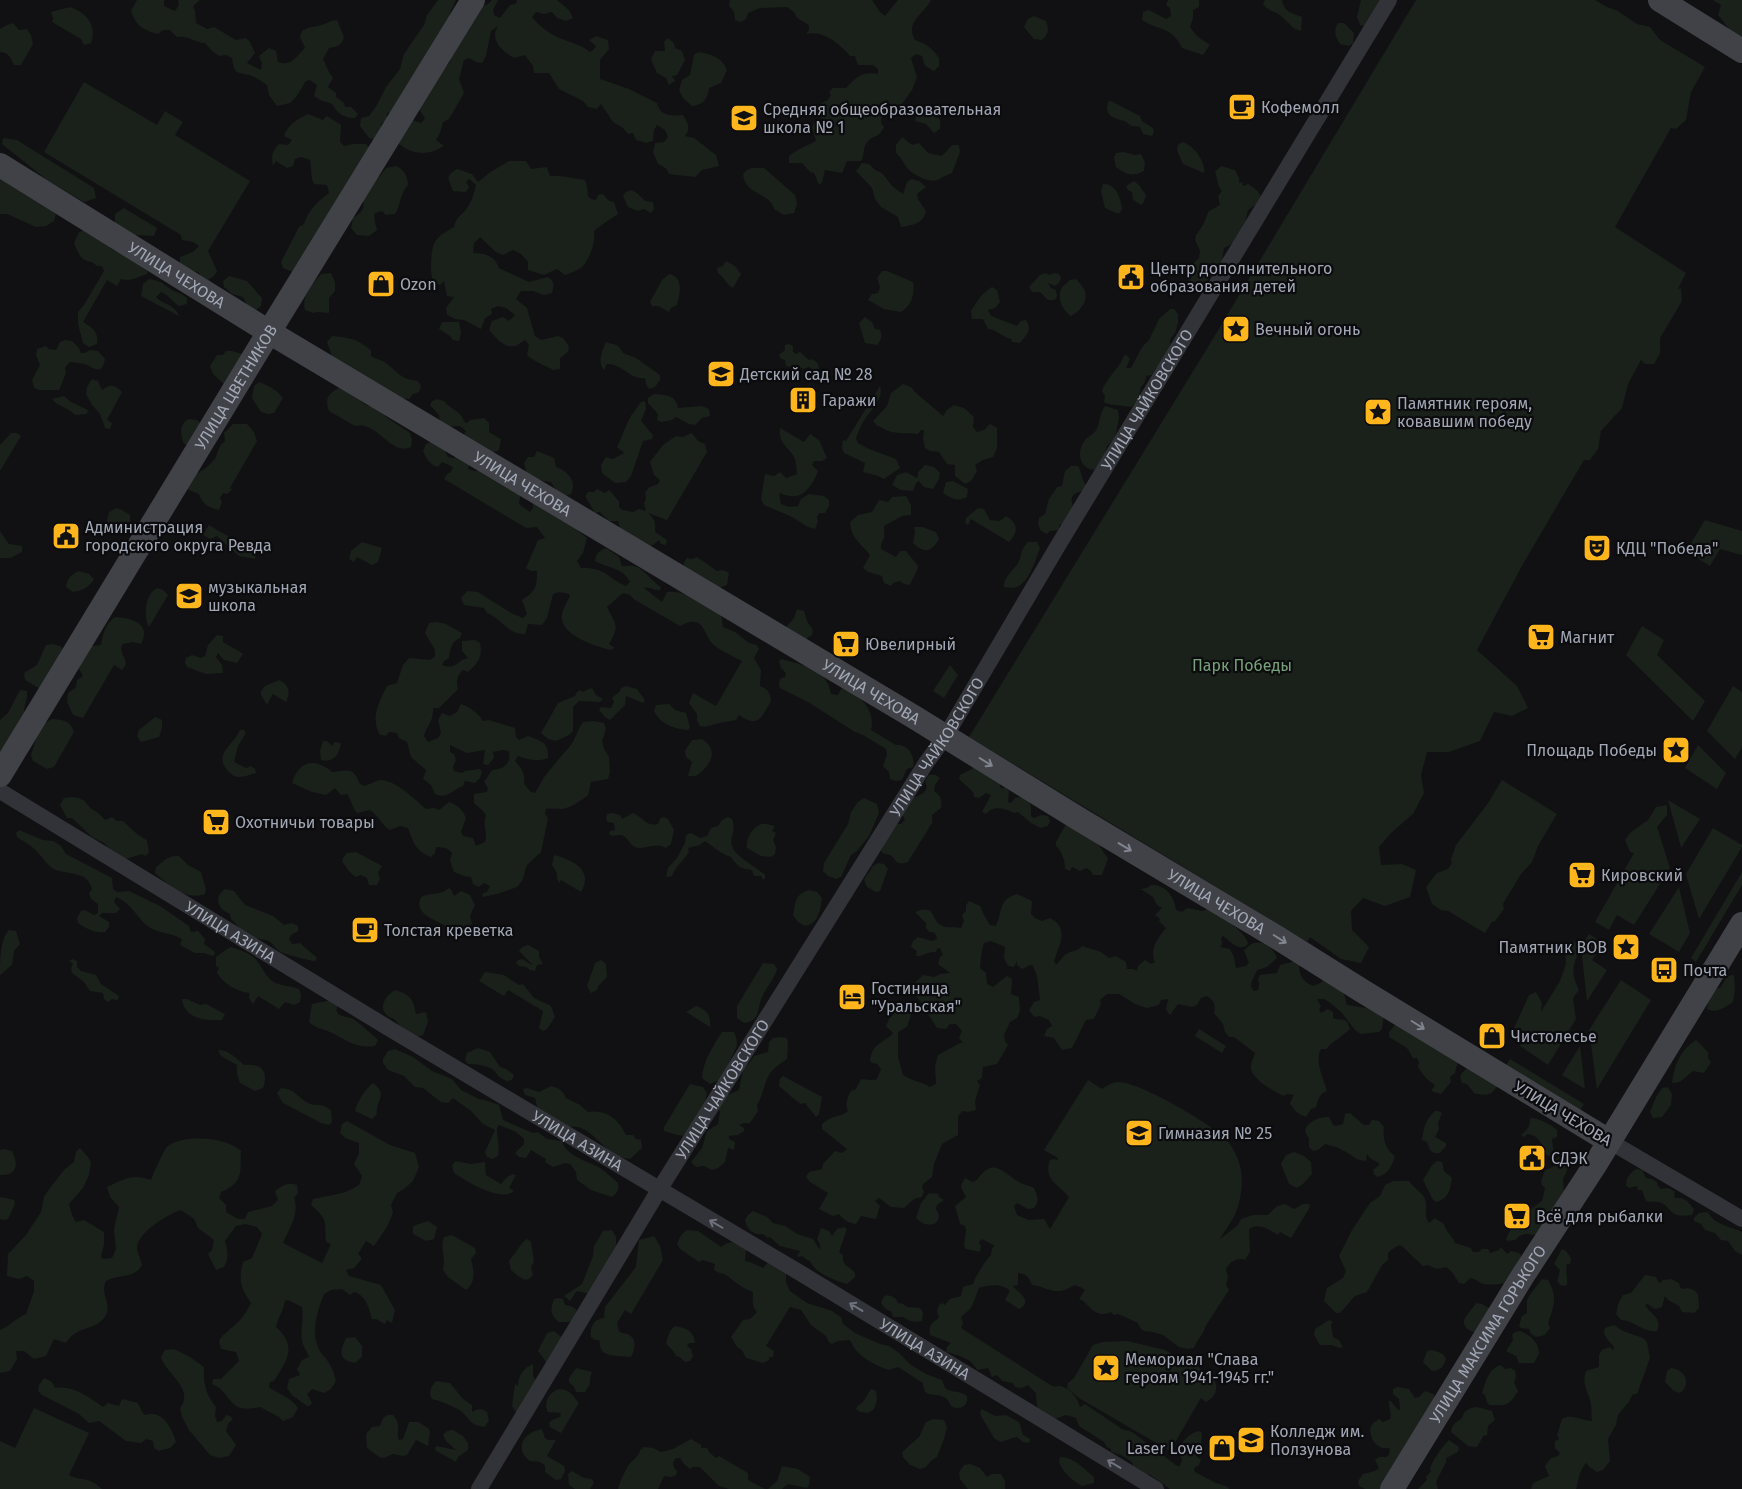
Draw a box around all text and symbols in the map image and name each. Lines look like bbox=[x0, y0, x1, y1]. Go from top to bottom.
cafe icon: Кофемолл bbox=[1227, 92, 1257, 122]
place label: Кофемолл bbox=[1261, 98, 1340, 117]
place label: Средняя общеобразовательная школа № 1 bbox=[763, 100, 1001, 137]
school or university icon: Средняя общеобразовательная школа № 1 bbox=[729, 103, 759, 133]
street label: УЛИЦА ЧЕХОВА bbox=[124, 238, 229, 313]
place label: Центр дополнительного образования детей bbox=[1150, 259, 1332, 296]
public building icon: Центр дополнительного образования детей bbox=[1116, 262, 1146, 292]
shop icon: Ozon bbox=[366, 269, 396, 299]
place label: Ozon bbox=[400, 275, 437, 294]
place icon: Вечный огонь bbox=[1221, 314, 1251, 344]
place label: Вечный огонь bbox=[1255, 320, 1360, 339]
street label: УЛИЦА ЦВЕТНИКОВ bbox=[191, 321, 281, 453]
street label: УЛИЦА ЧАЙКОВСКОГО bbox=[1097, 326, 1197, 474]
school or university icon: Детский сад № 28 bbox=[706, 359, 736, 389]
place label: Детский сад № 28 bbox=[739, 365, 873, 384]
building icon: Гаражи bbox=[788, 385, 818, 415]
place label: Гаражи bbox=[822, 391, 876, 410]
place label: Памятник героям, ковавшим победу bbox=[1397, 394, 1532, 431]
place icon: Памятник героям, ковавшим победу bbox=[1363, 397, 1393, 427]
street label: УЛИЦА ЧЕХОВА bbox=[470, 447, 575, 521]
place label: Администрация городского округа Ревда bbox=[85, 518, 272, 555]
public building icon: Администрация городского округа Ревда bbox=[51, 521, 81, 551]
theatre icon: КДЦ "Победа" bbox=[1582, 533, 1612, 563]
place label: КДЦ "Победа" bbox=[1616, 539, 1718, 558]
place label: музыкальная школа bbox=[208, 578, 307, 615]
school or university icon: музыкальная школа bbox=[174, 581, 204, 611]
supermarket icon: Магнит bbox=[1526, 622, 1556, 652]
place label: Магнит bbox=[1560, 628, 1615, 647]
supermarket icon: Ювелирный bbox=[831, 629, 861, 659]
place label: Ювелирный bbox=[865, 635, 956, 654]
street label: УЛИЦА ЧЕХОВА bbox=[819, 655, 924, 729]
park label: Парк Победы bbox=[1192, 656, 1292, 675]
street label: УЛИЦА ЧАЙКОВСКОГО bbox=[886, 674, 988, 820]
place icon: Площадь Победы bbox=[1661, 735, 1691, 765]
place label: Площадь Победы bbox=[1526, 741, 1657, 760]
one-way arrow bbox=[979, 758, 993, 768]
supermarket icon: Охотничьи товары bbox=[201, 807, 231, 837]
place label: Охотничьи товары bbox=[235, 813, 375, 832]
one-way arrow bbox=[1118, 842, 1132, 852]
supermarket icon: Кировский bbox=[1567, 860, 1597, 890]
street label: УЛИЦА ЧЕХОВА bbox=[1164, 865, 1269, 939]
place label: Кировский bbox=[1601, 866, 1683, 885]
street label: УЛИЦА АЗИНА bbox=[182, 897, 280, 967]
cafe icon: Толстая креветка bbox=[350, 915, 380, 945]
place label: Толстая креветка bbox=[384, 921, 514, 940]
place icon: Памятник ВОВ bbox=[1611, 932, 1641, 962]
one-way arrow bbox=[1273, 933, 1287, 944]
place label: Памятник ВОВ bbox=[1499, 938, 1607, 957]
bus stop icon: Почта bbox=[1649, 955, 1679, 985]
place label: Почта bbox=[1683, 961, 1727, 980]
place label: Гостиница "Уральская" bbox=[871, 979, 961, 1016]
hotel icon: Гостиница "Уральская" bbox=[837, 982, 867, 1012]
street label: УЛИЦА ЧАЙКОВСКОГО bbox=[672, 1016, 773, 1163]
one-way arrow bbox=[1411, 1020, 1425, 1030]
shop icon: Чистолесье bbox=[1477, 1021, 1507, 1051]
place label: Чистолесье bbox=[1511, 1027, 1597, 1046]
street label: УЛИЦА ЧЕХОВА bbox=[1511, 1077, 1616, 1150]
street label: УЛИЦА АЗИНА bbox=[528, 1107, 627, 1176]
school or university icon: Гимназия № 25 bbox=[1124, 1118, 1154, 1148]
place label: Гимназия № 25 bbox=[1158, 1124, 1272, 1143]
public building icon: СДЭК bbox=[1517, 1143, 1547, 1173]
place label: СДЭК bbox=[1551, 1149, 1588, 1168]
supermarket icon: Всё для рыбалки bbox=[1502, 1201, 1532, 1231]
place label: Всё для рыбалки bbox=[1536, 1207, 1663, 1226]
one-way arrow bbox=[710, 1218, 724, 1228]
street label: УЛИЦА МАКСИМА ГОРЬКОГО bbox=[1426, 1242, 1550, 1427]
one-way arrow bbox=[849, 1301, 863, 1311]
street label: УЛИЦА АЗИНА bbox=[876, 1314, 974, 1384]
place label: Мемориал "Слава героям 1941-1945 гг." bbox=[1125, 1350, 1274, 1387]
place icon: Мемориал "Слава героям 1941-1945 гг." bbox=[1091, 1353, 1121, 1383]
place label: Колледж им. Ползунова bbox=[1270, 1422, 1364, 1459]
school or university icon: Колледж им. Ползунова bbox=[1236, 1425, 1266, 1455]
shop icon: Laser Love bbox=[1207, 1433, 1237, 1463]
place label: Laser Love bbox=[1127, 1439, 1203, 1458]
one-way arrow bbox=[1108, 1458, 1122, 1468]

